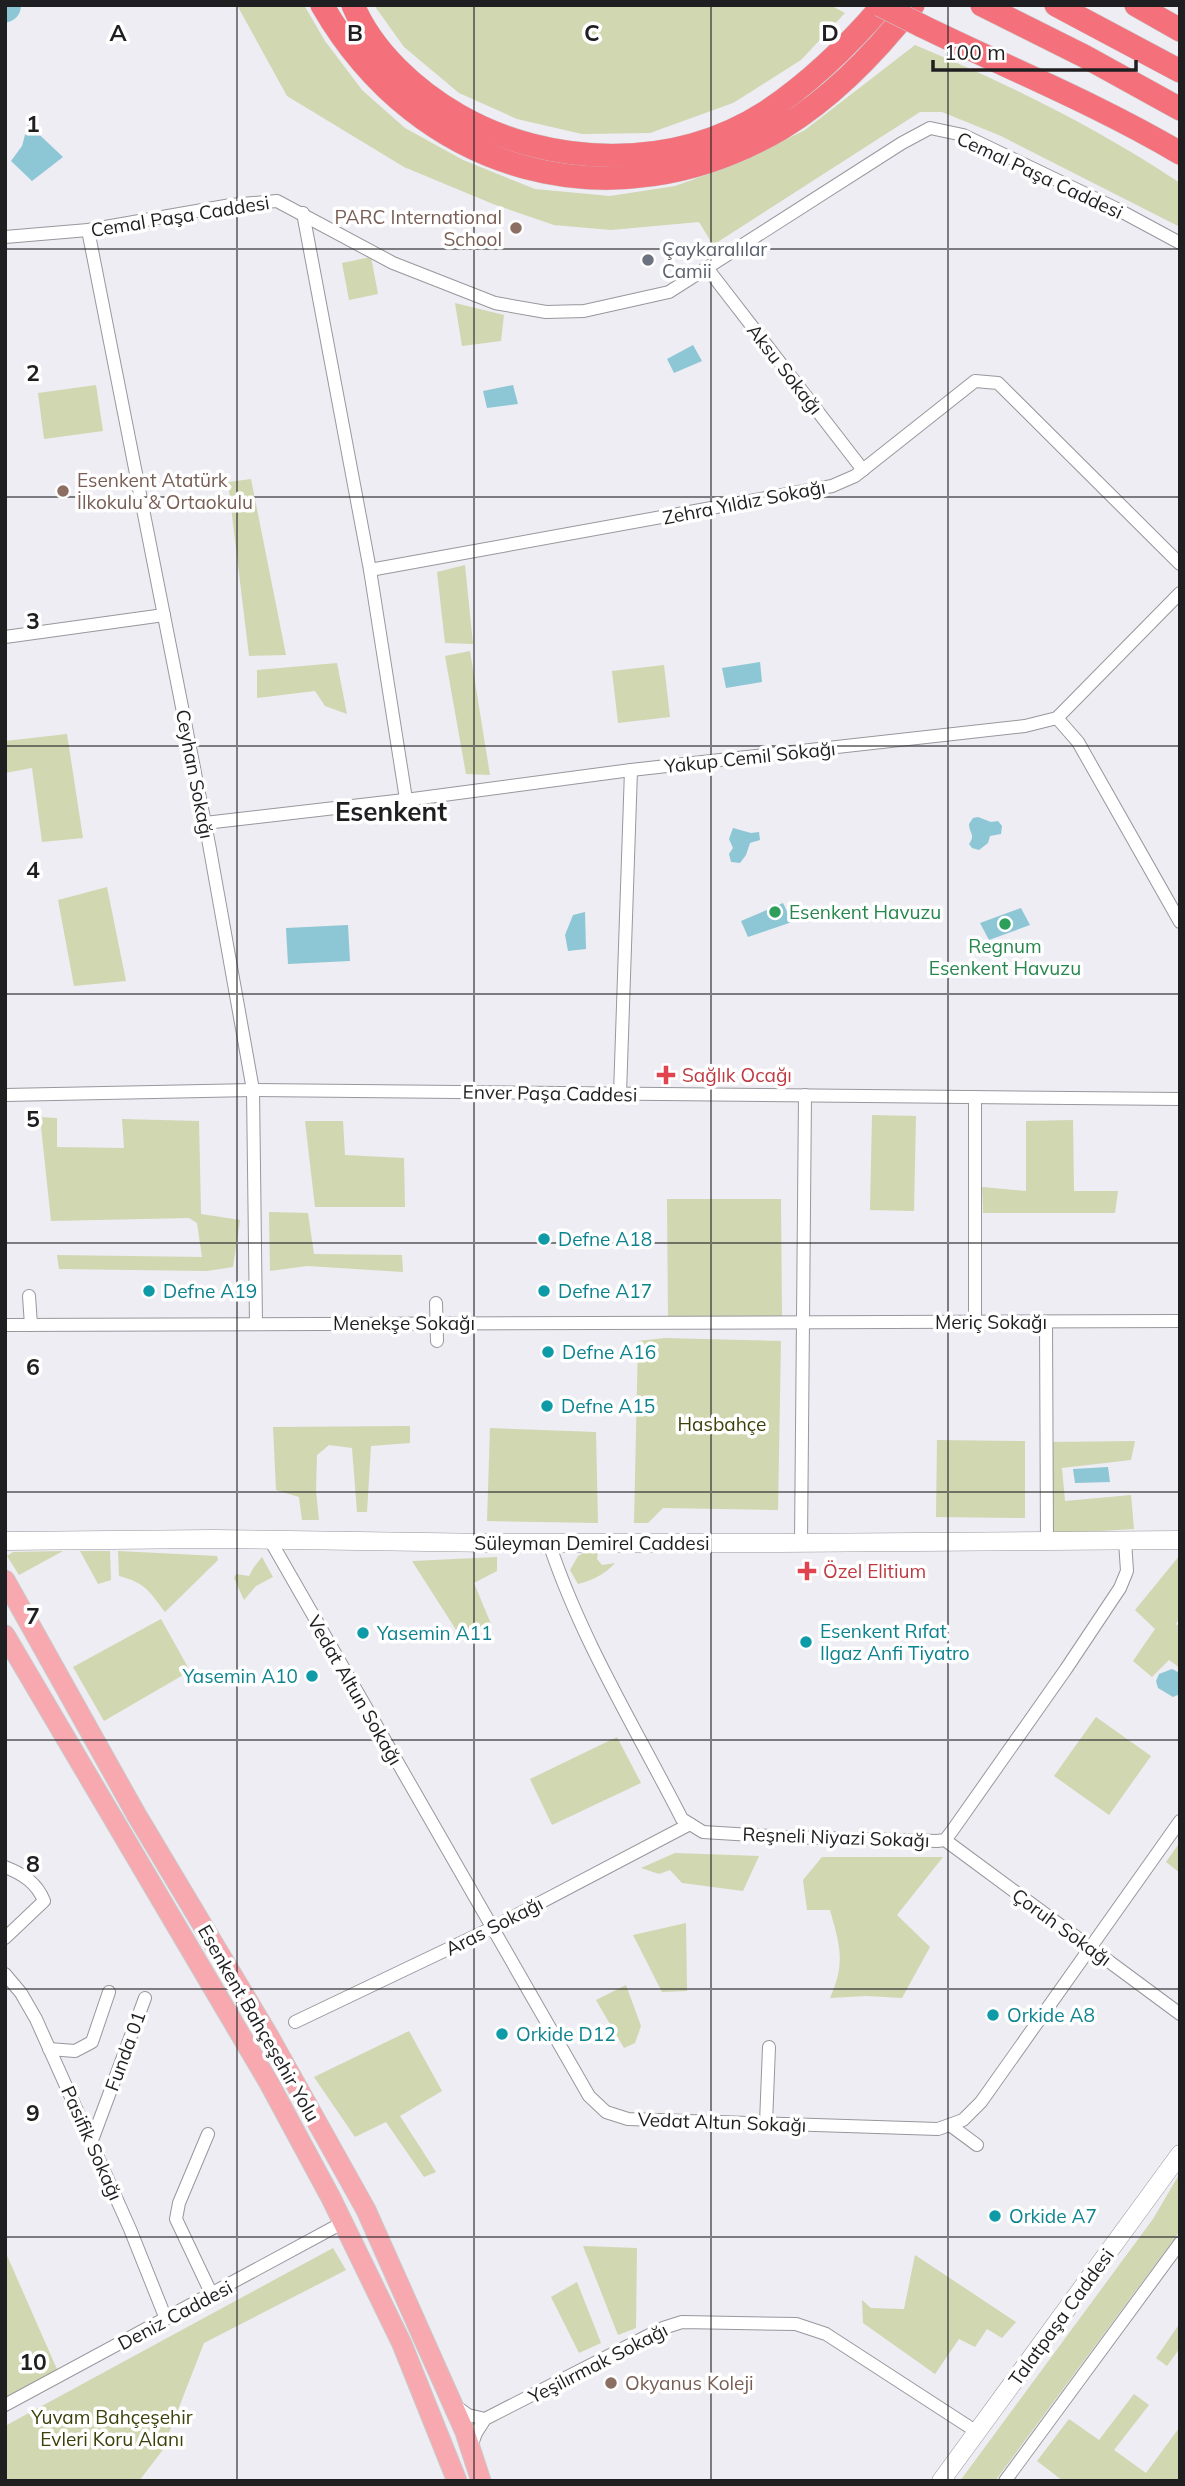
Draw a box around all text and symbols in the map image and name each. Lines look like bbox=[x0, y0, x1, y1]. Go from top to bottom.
text: A bbox=[109, 18, 127, 47]
text: B bbox=[347, 18, 363, 47]
text: C bbox=[584, 18, 600, 47]
text: D bbox=[821, 18, 839, 47]
scale bar bbox=[933, 28, 1136, 72]
text: 100 m bbox=[944, 39, 1006, 65]
text: 1 bbox=[26, 109, 40, 138]
street label: Cemal Paşa Caddesi bbox=[953, 126, 1127, 224]
street label: Cemal Paşa Caddesi bbox=[89, 190, 271, 242]
place label: PARC International School bbox=[335, 205, 502, 251]
marker: PARC International School bbox=[508, 220, 524, 236]
place label: Çaykaralılar Camii bbox=[662, 237, 767, 283]
marker: Çaykaralılar Camii bbox=[640, 252, 656, 268]
street label: Aksu Sokağı bbox=[742, 319, 828, 419]
text: 2 bbox=[26, 358, 40, 387]
place label: Esenkent Atatürk İlkokulu & Ortaokulu bbox=[77, 468, 253, 514]
street label: Zehra Yıldız Sokağı bbox=[661, 474, 827, 530]
marker: Esenkent Atatürk İlkokulu & Ortaokulu bbox=[55, 483, 71, 499]
text: 3 bbox=[26, 606, 40, 635]
street label: Ceyhan Sokağı bbox=[171, 707, 219, 841]
street label: Yakup Cemil Sokağı bbox=[662, 736, 837, 778]
district label: Esenkent bbox=[335, 795, 447, 828]
text: 4 bbox=[26, 855, 40, 884]
place label: Esenkent Havuzu bbox=[789, 900, 941, 924]
marker: Esenkent Havuzu bbox=[767, 904, 783, 920]
marker: Regnum Esenkent Havuzu bbox=[997, 916, 1013, 932]
place label: Regnum Esenkent Havuzu bbox=[929, 934, 1081, 980]
place label: Sağlık Ocağı bbox=[682, 1063, 792, 1087]
marker: Sağlık Ocağı bbox=[656, 1065, 676, 1085]
street label: Enver Paşa Caddesi bbox=[462, 1079, 638, 1107]
text: 5 bbox=[26, 1104, 40, 1133]
place label: Defne A18 bbox=[558, 1227, 652, 1251]
marker: Defne A18 bbox=[536, 1231, 552, 1247]
place label: Defne A19 bbox=[163, 1279, 257, 1303]
place label: Defne A17 bbox=[558, 1279, 652, 1303]
marker: Defne A19 bbox=[141, 1283, 157, 1299]
marker: Defne A17 bbox=[536, 1283, 552, 1299]
street label: Meriç Sokağı bbox=[935, 1310, 1047, 1334]
street label: Menekşe Sokağı bbox=[333, 1311, 475, 1335]
place label: Defne A16 bbox=[562, 1340, 656, 1364]
marker: Defne A16 bbox=[540, 1344, 556, 1360]
text: 6 bbox=[26, 1352, 40, 1381]
place label: Defne A15 bbox=[561, 1394, 655, 1418]
marker: Defne A15 bbox=[539, 1398, 555, 1414]
park label: Hasbahçe bbox=[678, 1412, 766, 1436]
street label: Süleyman Demirel Caddesi bbox=[474, 1531, 710, 1555]
place label: Özel Elitium bbox=[823, 1559, 926, 1583]
marker: Özel Elitium bbox=[797, 1561, 817, 1581]
text: 7 bbox=[26, 1601, 40, 1630]
street label: Vedat Altun Sokağı bbox=[302, 1611, 408, 1769]
place label: Esenkent Rıfat Ilgaz Anfi Tiyatro bbox=[820, 1619, 970, 1665]
place label: Yasemin A11 bbox=[376, 1621, 492, 1645]
marker: Yasemin A11 bbox=[355, 1625, 371, 1641]
marker: Esenkent Rıfat Ilgaz Anfi Tiyatro bbox=[798, 1634, 814, 1650]
place label: Yasemin A10 bbox=[182, 1664, 298, 1688]
marker: Yasemin A10 bbox=[304, 1668, 320, 1684]
street label: Reşneli Niyazi Sokağı bbox=[742, 1822, 930, 1852]
text: 8 bbox=[26, 1849, 40, 1878]
street label: Çoruh Sokağı bbox=[1008, 1883, 1116, 1971]
street label: Aras Sokağı bbox=[441, 1891, 547, 1961]
street label: Esenkent Bahçeşehir Yolu bbox=[193, 1920, 325, 2126]
place label: Orkide A8 bbox=[1007, 2003, 1095, 2027]
marker: Orkide A8 bbox=[985, 2007, 1001, 2023]
street label: Funda 01 bbox=[100, 2008, 150, 2094]
place label: Orkide D12 bbox=[516, 2022, 616, 2046]
marker: Orkide D12 bbox=[494, 2026, 510, 2042]
street label: Pasifik Sokağı bbox=[56, 2082, 128, 2204]
text: 9 bbox=[26, 2098, 40, 2127]
street label: Vedat Altun Sokağı bbox=[637, 2107, 807, 2137]
place label: Orkide A7 bbox=[1009, 2204, 1097, 2228]
marker: Orkide A7 bbox=[987, 2208, 1003, 2224]
street label: Talatpaşa Caddesi bbox=[1003, 2244, 1119, 2390]
street label: Deniz Caddesi bbox=[114, 2275, 236, 2355]
street label: Yeşilırmak Sokağı bbox=[524, 2318, 672, 2409]
text: 10 bbox=[19, 2347, 47, 2376]
place label: Okyanus Koleji bbox=[625, 2371, 754, 2395]
marker: Okyanus Koleji bbox=[603, 2375, 619, 2391]
park label: Yuvam Bahçeşehir Evleri Koru Alanı bbox=[30, 2405, 193, 2451]

